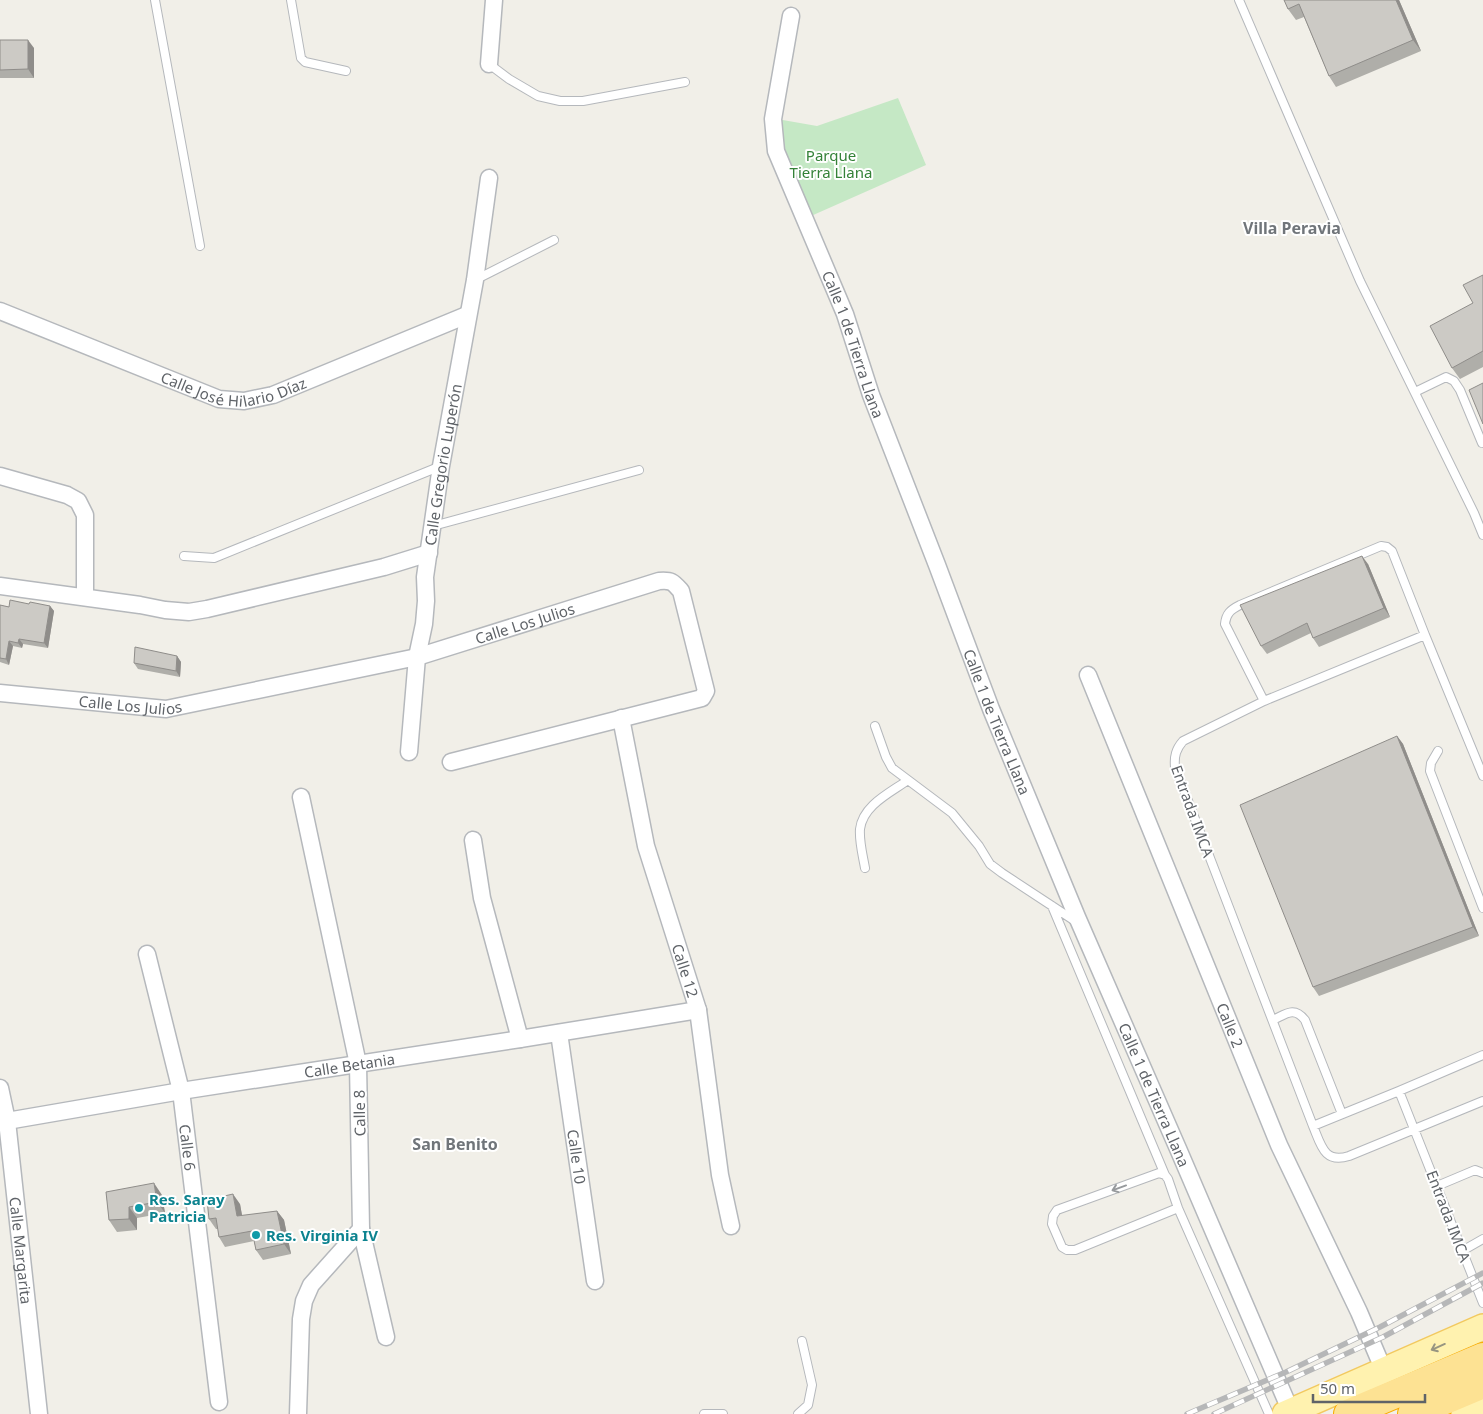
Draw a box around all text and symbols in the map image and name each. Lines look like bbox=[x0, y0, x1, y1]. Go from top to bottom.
park label: Parque Tierra Llana bbox=[790, 145, 872, 182]
district label: Villa Peravia bbox=[1243, 217, 1341, 239]
street label: Calle 1 de Tierra Llana bbox=[818, 267, 889, 421]
street label: Calle José Hilario Díaz bbox=[158, 367, 309, 411]
street label: Calle Gregorio Luperón bbox=[420, 382, 466, 547]
street label: Calle Los Julios bbox=[472, 598, 577, 648]
street label: Calle 1 de Tierra Llana bbox=[959, 646, 1035, 798]
street label: Calle Los Julios bbox=[78, 691, 184, 719]
street label: Entrada IMCA bbox=[1167, 762, 1219, 860]
street label: Calle 12 bbox=[668, 941, 703, 1000]
street label: Calle 2 bbox=[1212, 1000, 1248, 1051]
street label: Calle 1 de Tierra Llana bbox=[1114, 1020, 1195, 1170]
street label: Calle Betania bbox=[303, 1048, 396, 1082]
street label: Calle 8 bbox=[349, 1090, 369, 1136]
street label: Calle 6 bbox=[175, 1123, 201, 1172]
street label: Calle 10 bbox=[563, 1128, 591, 1185]
district label: San Benito bbox=[412, 1133, 498, 1155]
street label: Entrada IMCA bbox=[1422, 1167, 1476, 1265]
one-way arrow bbox=[1112, 1184, 1128, 1193]
place label: Res. Saray Patricia bbox=[149, 1189, 225, 1226]
street label: Calle Margarita bbox=[5, 1196, 37, 1305]
marker: Res. Saray Patricia bbox=[133, 1202, 145, 1214]
place label: Res. Virginia IV bbox=[266, 1225, 378, 1245]
marker: Res. Virginia IV bbox=[250, 1229, 262, 1241]
one-way arrow bbox=[1431, 1342, 1446, 1352]
scale bar bbox=[1313, 1372, 1426, 1404]
text: 50 m bbox=[1320, 1378, 1355, 1398]

